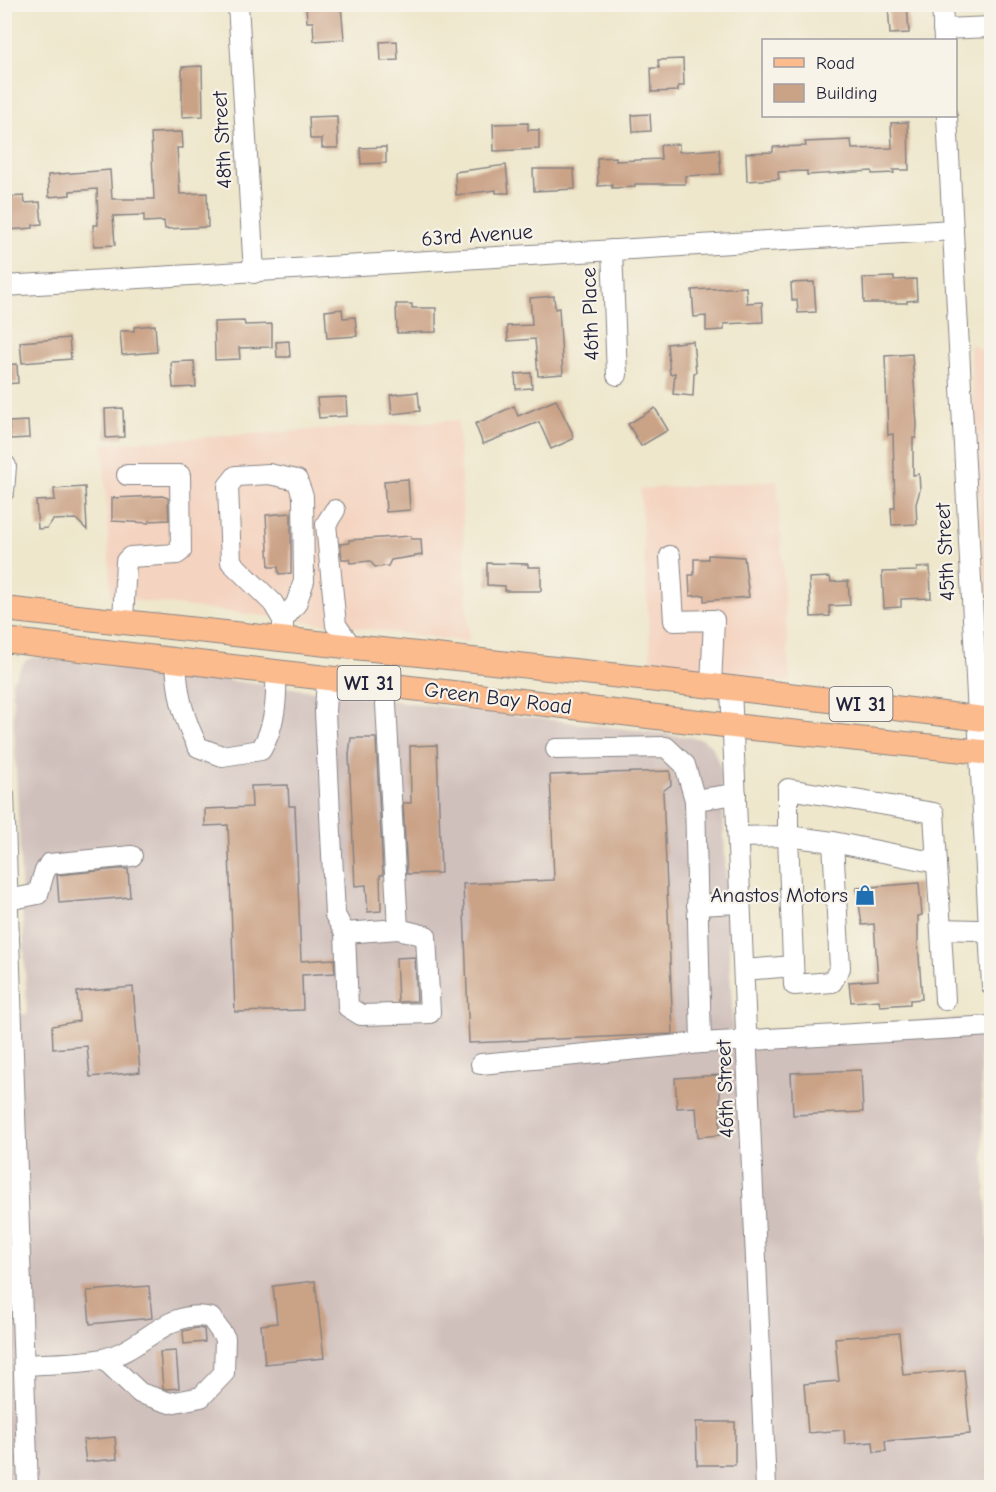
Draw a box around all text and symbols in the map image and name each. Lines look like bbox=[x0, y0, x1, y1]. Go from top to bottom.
legend bbox=[762, 39, 957, 117]
text: Road bbox=[816, 53, 855, 74]
text: Building bbox=[816, 83, 878, 104]
street label: 48th Street bbox=[207, 90, 237, 189]
street label: 63rd Avenue bbox=[420, 219, 534, 251]
street label: 46th Place bbox=[576, 267, 604, 361]
street label: 45th Street bbox=[930, 501, 960, 602]
road number: WI 31 bbox=[338, 666, 400, 700]
street label: Green Bay Road bbox=[423, 677, 573, 719]
road number: WI 31 bbox=[830, 687, 892, 721]
place label: Anastos Motors bbox=[710, 883, 848, 907]
shop icon: Anastos Motors bbox=[853, 883, 877, 907]
street label: 46th Street bbox=[711, 1038, 739, 1139]

